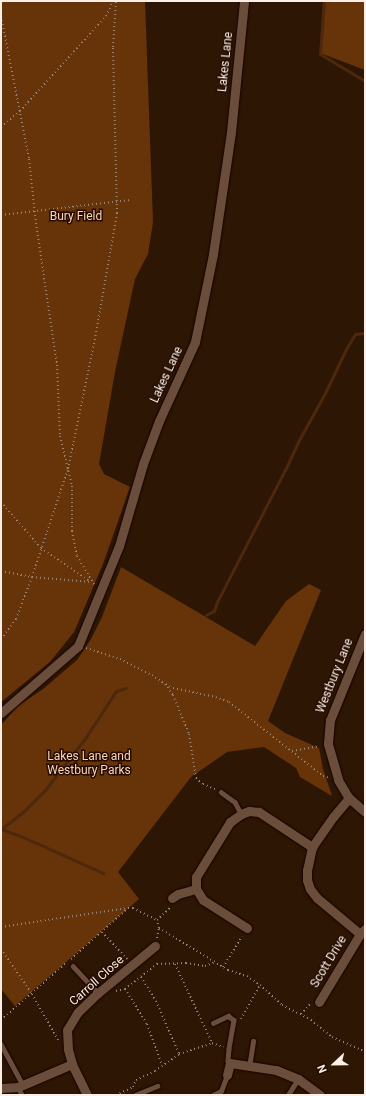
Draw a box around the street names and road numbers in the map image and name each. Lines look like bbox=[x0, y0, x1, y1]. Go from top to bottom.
street label: Lakes Lane bbox=[216, 31, 236, 93]
street label: Lakes Lane bbox=[148, 345, 186, 405]
street label: Westbury Lane bbox=[314, 637, 356, 715]
street label: Scott Drive bbox=[308, 933, 350, 991]
street label: Carroll Close bbox=[67, 953, 127, 1009]

